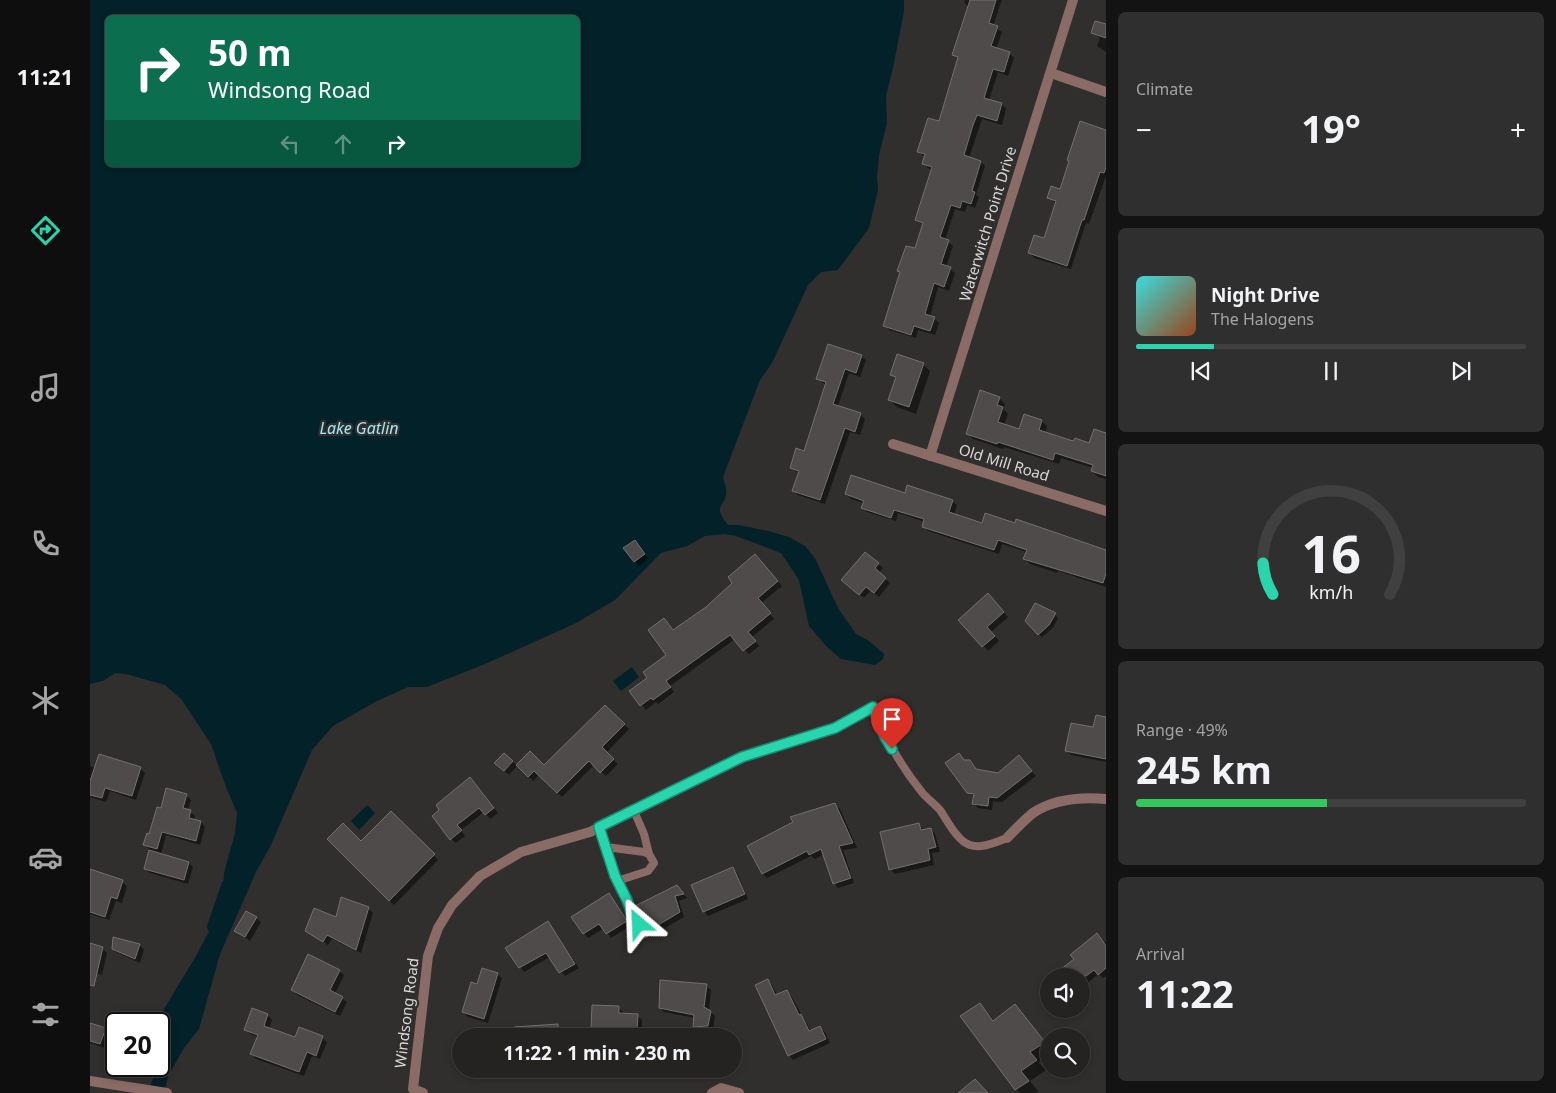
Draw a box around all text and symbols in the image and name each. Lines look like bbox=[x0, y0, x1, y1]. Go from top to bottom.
text: 50 m bbox=[208, 29, 291, 76]
icon: right bbox=[125, 35, 190, 100]
text: 11:21 bbox=[17, 61, 73, 91]
text: Windsong Road bbox=[208, 74, 371, 104]
text: Climate bbox=[1136, 78, 1193, 100]
text: 19° bbox=[1301, 102, 1361, 154]
text: − bbox=[1136, 110, 1152, 148]
text: + bbox=[1510, 110, 1526, 148]
icon: left bbox=[276, 130, 304, 158]
icon: ahead bbox=[329, 130, 357, 158]
icon: right bbox=[382, 130, 410, 158]
street label: Waterwitch Point Drive bbox=[954, 144, 1020, 304]
icon: directions bbox=[28, 213, 63, 248]
text: Night Drive bbox=[1211, 282, 1320, 308]
text: The Halogens bbox=[1211, 308, 1314, 330]
icon: previous bbox=[1187, 357, 1215, 385]
icon: pause bbox=[1317, 357, 1345, 385]
icon: next bbox=[1447, 357, 1475, 385]
icon: music bbox=[28, 370, 63, 405]
water label: Lake Gatlin bbox=[319, 417, 399, 439]
street label: Old Mill Road bbox=[956, 439, 1052, 485]
text: 16 bbox=[1301, 517, 1361, 588]
icon: phone bbox=[28, 526, 63, 561]
text: km/h bbox=[1309, 580, 1353, 604]
icon: climate bbox=[28, 683, 63, 718]
pin bbox=[871, 698, 913, 749]
icon: arrive bbox=[878, 705, 906, 733]
text: Range · 49% bbox=[1136, 719, 1228, 741]
text: 245 km bbox=[1136, 743, 1272, 795]
icon: car bbox=[28, 840, 63, 875]
position arrow bbox=[612, 897, 664, 949]
text: Arrival bbox=[1136, 943, 1185, 965]
street label: Windsong Road bbox=[389, 957, 423, 1069]
text: 11:22 bbox=[1136, 967, 1234, 1019]
map controls bbox=[1040, 968, 1090, 1078]
button: sound bbox=[1040, 968, 1090, 1018]
icon: filters bbox=[28, 997, 63, 1032]
speed limit sign: 20 bbox=[105, 1012, 170, 1077]
button: search bbox=[1040, 1028, 1090, 1078]
text: 11:22 · 1 min · 230 m bbox=[503, 1040, 691, 1066]

